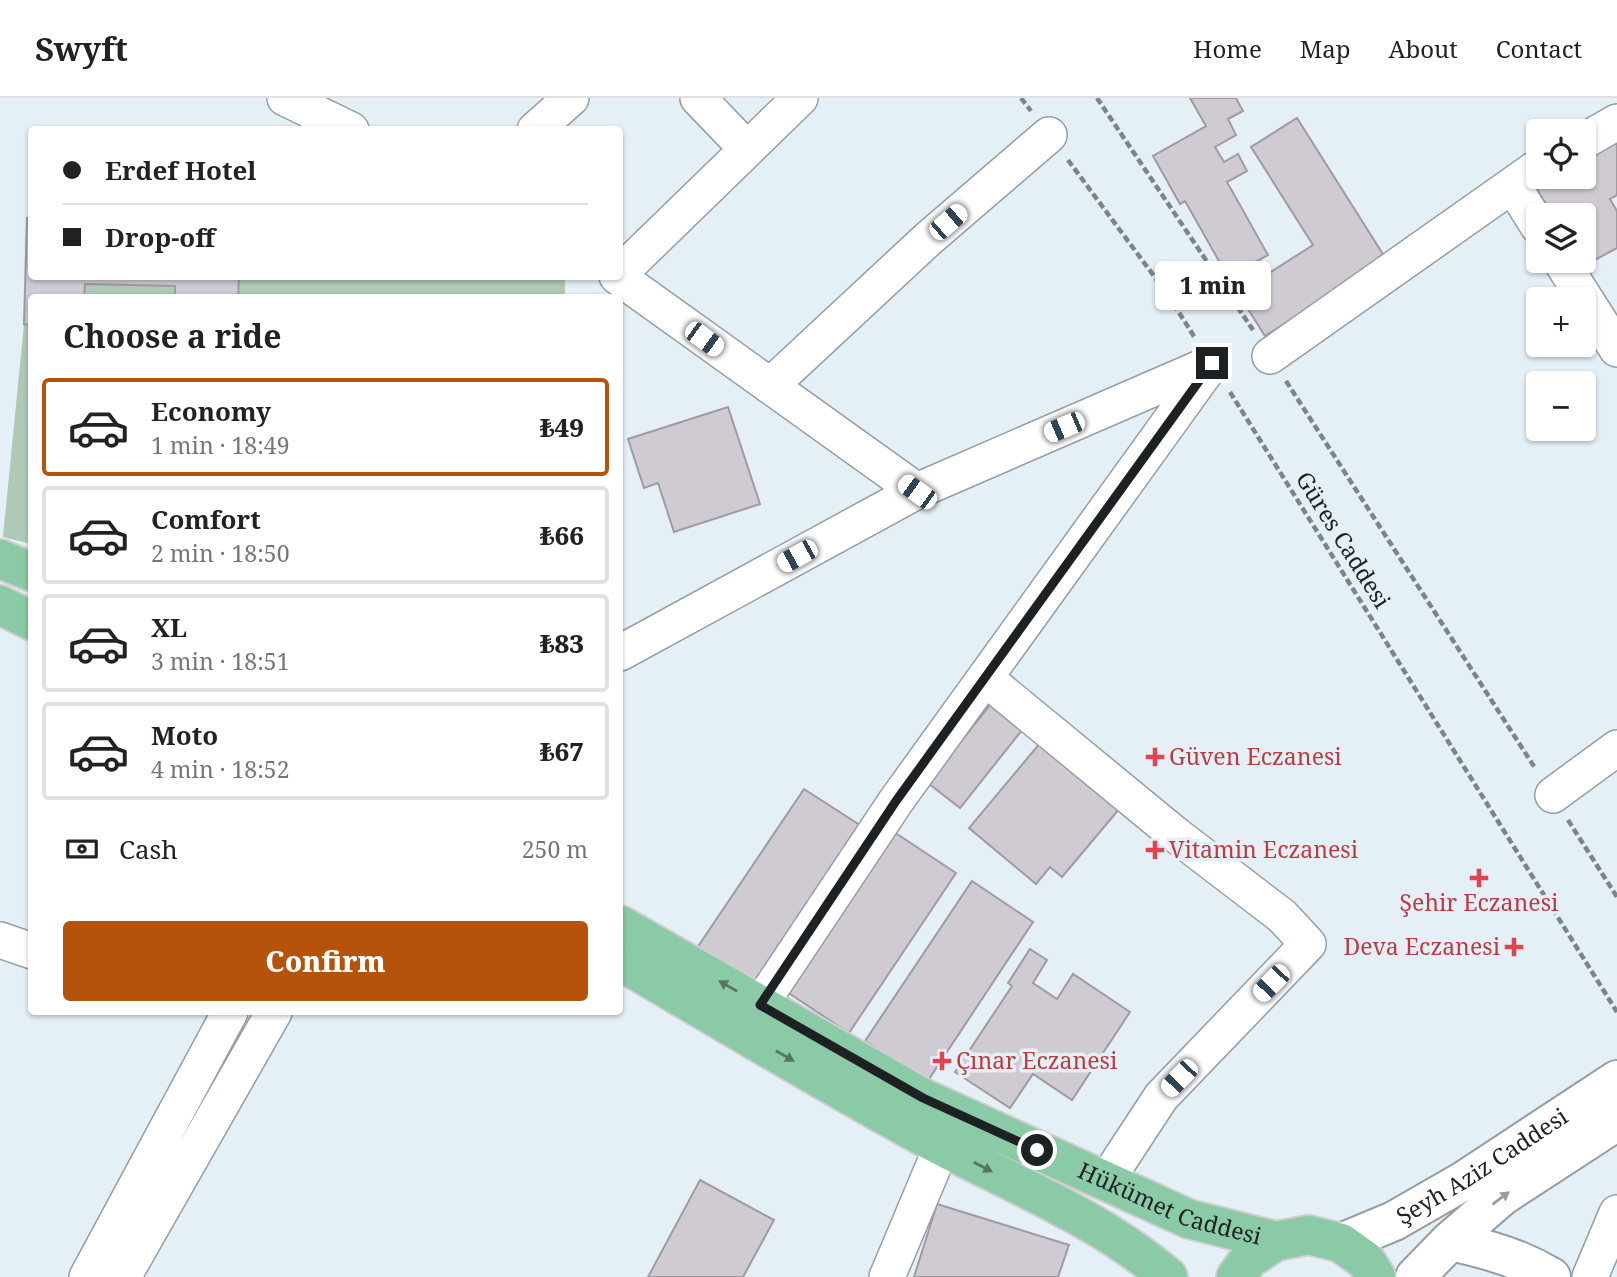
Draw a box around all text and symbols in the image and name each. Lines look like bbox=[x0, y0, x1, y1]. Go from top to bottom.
text: Swyft bbox=[35, 26, 128, 71]
text: Home bbox=[1193, 32, 1262, 65]
text: Map bbox=[1300, 32, 1351, 65]
text: About bbox=[1389, 32, 1458, 65]
text: Contact bbox=[1496, 32, 1582, 65]
map controls bbox=[1526, 119, 1596, 441]
button: locate bbox=[1526, 119, 1596, 189]
text: Erdef Hotel bbox=[105, 152, 256, 188]
car bbox=[926, 200, 971, 244]
button: layers bbox=[1526, 203, 1596, 273]
text: Drop-off bbox=[105, 219, 215, 255]
callout: 1 min bbox=[1154, 261, 1270, 310]
text: 1 min bbox=[1180, 269, 1246, 301]
button: + bbox=[1526, 287, 1596, 357]
text: Choose a ride bbox=[63, 314, 282, 357]
car bbox=[681, 318, 728, 360]
route end bbox=[1196, 347, 1228, 379]
button: − bbox=[1526, 371, 1596, 441]
text: Economy bbox=[151, 393, 271, 429]
icon: car bbox=[67, 396, 130, 459]
text: ₺49 bbox=[540, 409, 584, 445]
car bbox=[1041, 409, 1088, 445]
text: 1 min · 18:49 bbox=[151, 429, 289, 461]
street label: Güres Caddesi bbox=[1289, 465, 1399, 615]
car bbox=[894, 471, 941, 513]
text: Comfort bbox=[151, 501, 261, 537]
icon: car bbox=[67, 504, 130, 567]
text: ₺66 bbox=[540, 517, 584, 553]
text: 2 min · 18:50 bbox=[151, 537, 289, 569]
car bbox=[774, 537, 821, 575]
text: XL bbox=[151, 609, 187, 645]
icon: car bbox=[67, 612, 130, 675]
text: ₺83 bbox=[540, 625, 584, 661]
text: 3 min · 18:51 bbox=[151, 645, 289, 677]
text: Moto bbox=[151, 717, 218, 753]
icon: car bbox=[67, 720, 130, 783]
text: ₺67 bbox=[540, 733, 584, 769]
place label: Güven Eczanesi bbox=[1169, 740, 1342, 772]
marker: Güven Eczanesi bbox=[1147, 749, 1163, 765]
text: 4 min · 18:52 bbox=[151, 753, 289, 785]
icon: cash bbox=[63, 830, 101, 868]
text: Cash bbox=[119, 831, 178, 867]
text: 250 m bbox=[522, 833, 588, 865]
place label: Vitamin Eczanesi bbox=[1169, 833, 1359, 865]
marker: Vitamin Eczanesi bbox=[1147, 842, 1163, 858]
marker: Şehir Eczanesi bbox=[1471, 870, 1487, 886]
place label: Şehir Eczanesi bbox=[1400, 886, 1559, 918]
button: Confirm bbox=[63, 921, 588, 1001]
place label: Deva Eczanesi bbox=[1344, 930, 1501, 962]
marker: Deva Eczanesi bbox=[1506, 939, 1522, 955]
car bbox=[1249, 961, 1294, 1005]
one-way arrow bbox=[718, 980, 737, 993]
place label: Çınar Eczanesi bbox=[956, 1044, 1118, 1076]
one-way arrow bbox=[775, 1050, 794, 1062]
marker: Çınar Eczanesi bbox=[934, 1053, 950, 1069]
car bbox=[1157, 1056, 1202, 1100]
street label: Şeyh Aziz Caddesi bbox=[1390, 1099, 1574, 1231]
route start bbox=[1021, 1134, 1053, 1166]
street label: Hükümet Caddesi bbox=[1073, 1154, 1266, 1252]
one-way arrow bbox=[973, 1161, 993, 1172]
one-way arrow bbox=[1492, 1191, 1510, 1205]

